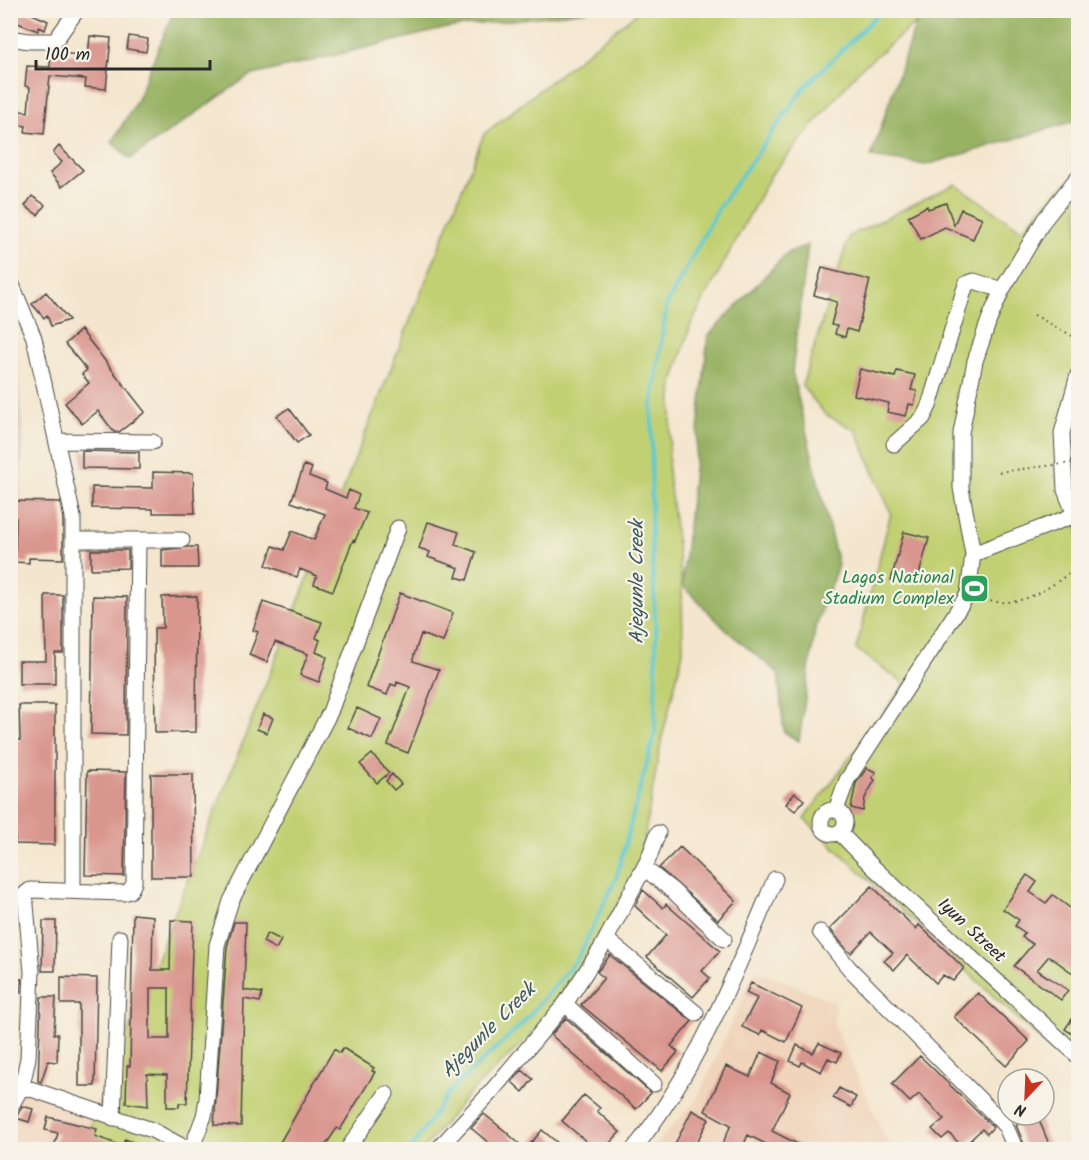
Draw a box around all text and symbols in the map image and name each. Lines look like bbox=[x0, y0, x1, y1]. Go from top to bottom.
scale bar bbox=[36, 33, 210, 71]
text: 100 m bbox=[45, 41, 90, 70]
water label: Ajegunle Creek bbox=[622, 517, 654, 644]
place label: Lagos National Stadium Complex bbox=[824, 564, 955, 614]
sports icon: Lagos National Stadium Complex bbox=[959, 572, 991, 604]
street label: Iyun Street bbox=[930, 891, 1013, 971]
water label: Ajegunle Creek bbox=[434, 974, 546, 1086]
north arrow bbox=[996, 1067, 1056, 1127]
text: N bbox=[1011, 1096, 1030, 1123]

